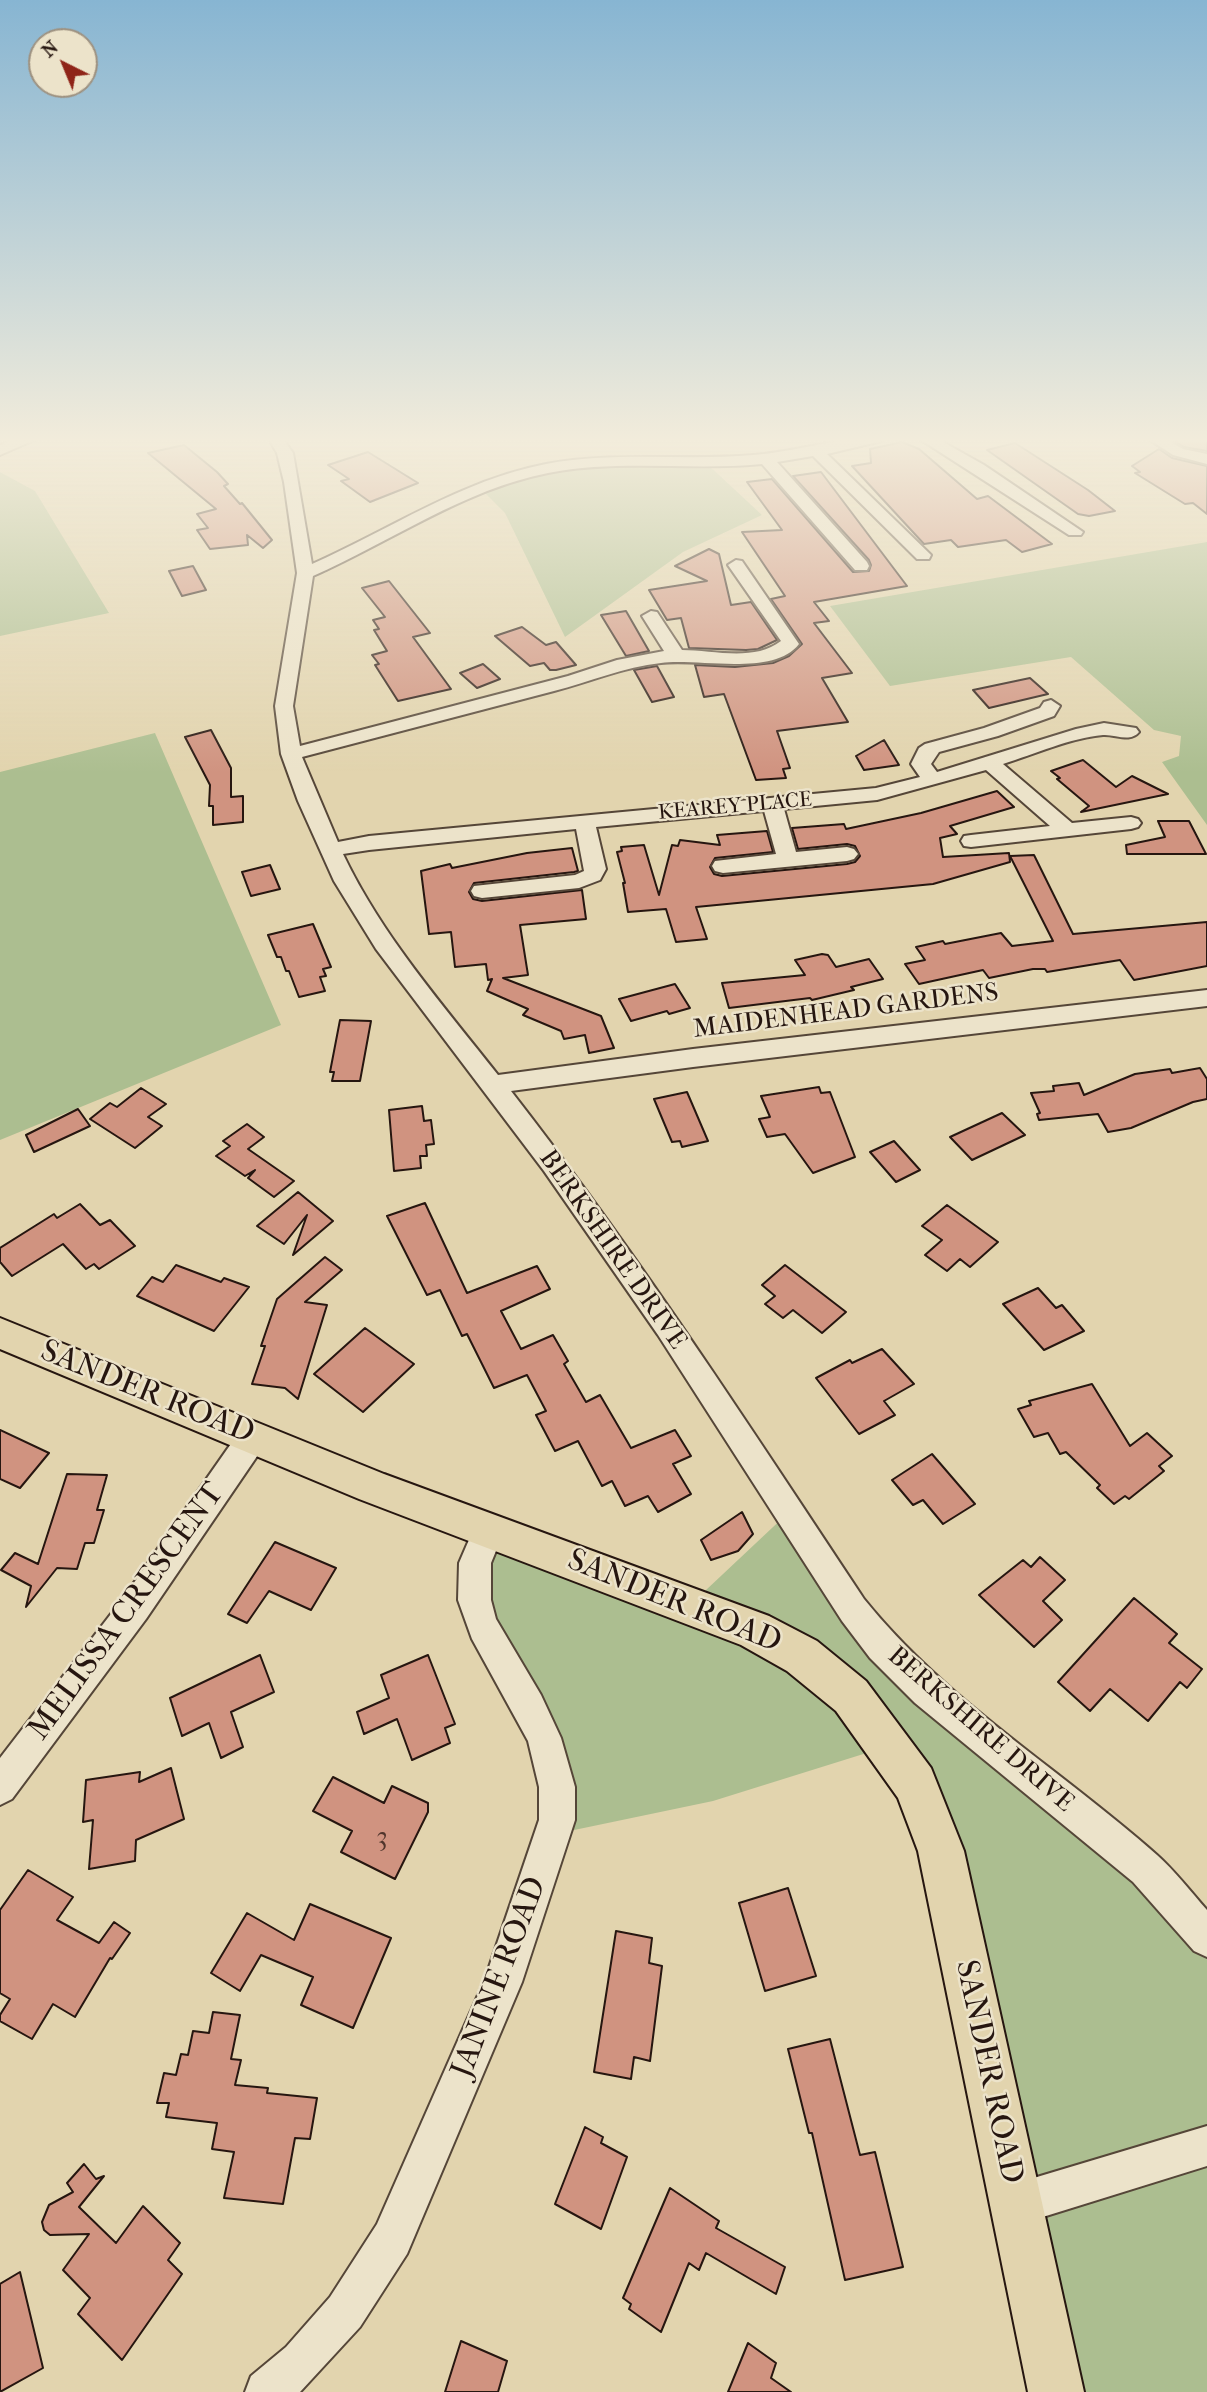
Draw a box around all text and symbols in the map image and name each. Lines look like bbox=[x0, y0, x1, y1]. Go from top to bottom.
north arrow bbox=[28, 28, 98, 98]
text: N bbox=[37, 36, 63, 62]
street label: KEAREY PLACE bbox=[657, 788, 813, 826]
street label: MAIDENHEAD GARDENS bbox=[692, 978, 1000, 1046]
street label: BERKSHIRE DRIVE bbox=[532, 1144, 692, 1356]
street label: SANDER ROAD bbox=[34, 1333, 260, 1453]
street label: MELISSA CRESCENT bbox=[21, 1476, 233, 1748]
street label: SANDER ROAD bbox=[561, 1542, 787, 1662]
street label: BERKSHIRE DRIVE bbox=[881, 1641, 1079, 1819]
house number: 3 bbox=[376, 1821, 388, 1855]
street label: JANINE ROAD bbox=[444, 1872, 556, 2084]
street label: SANDER ROAD bbox=[946, 1957, 1030, 2187]

